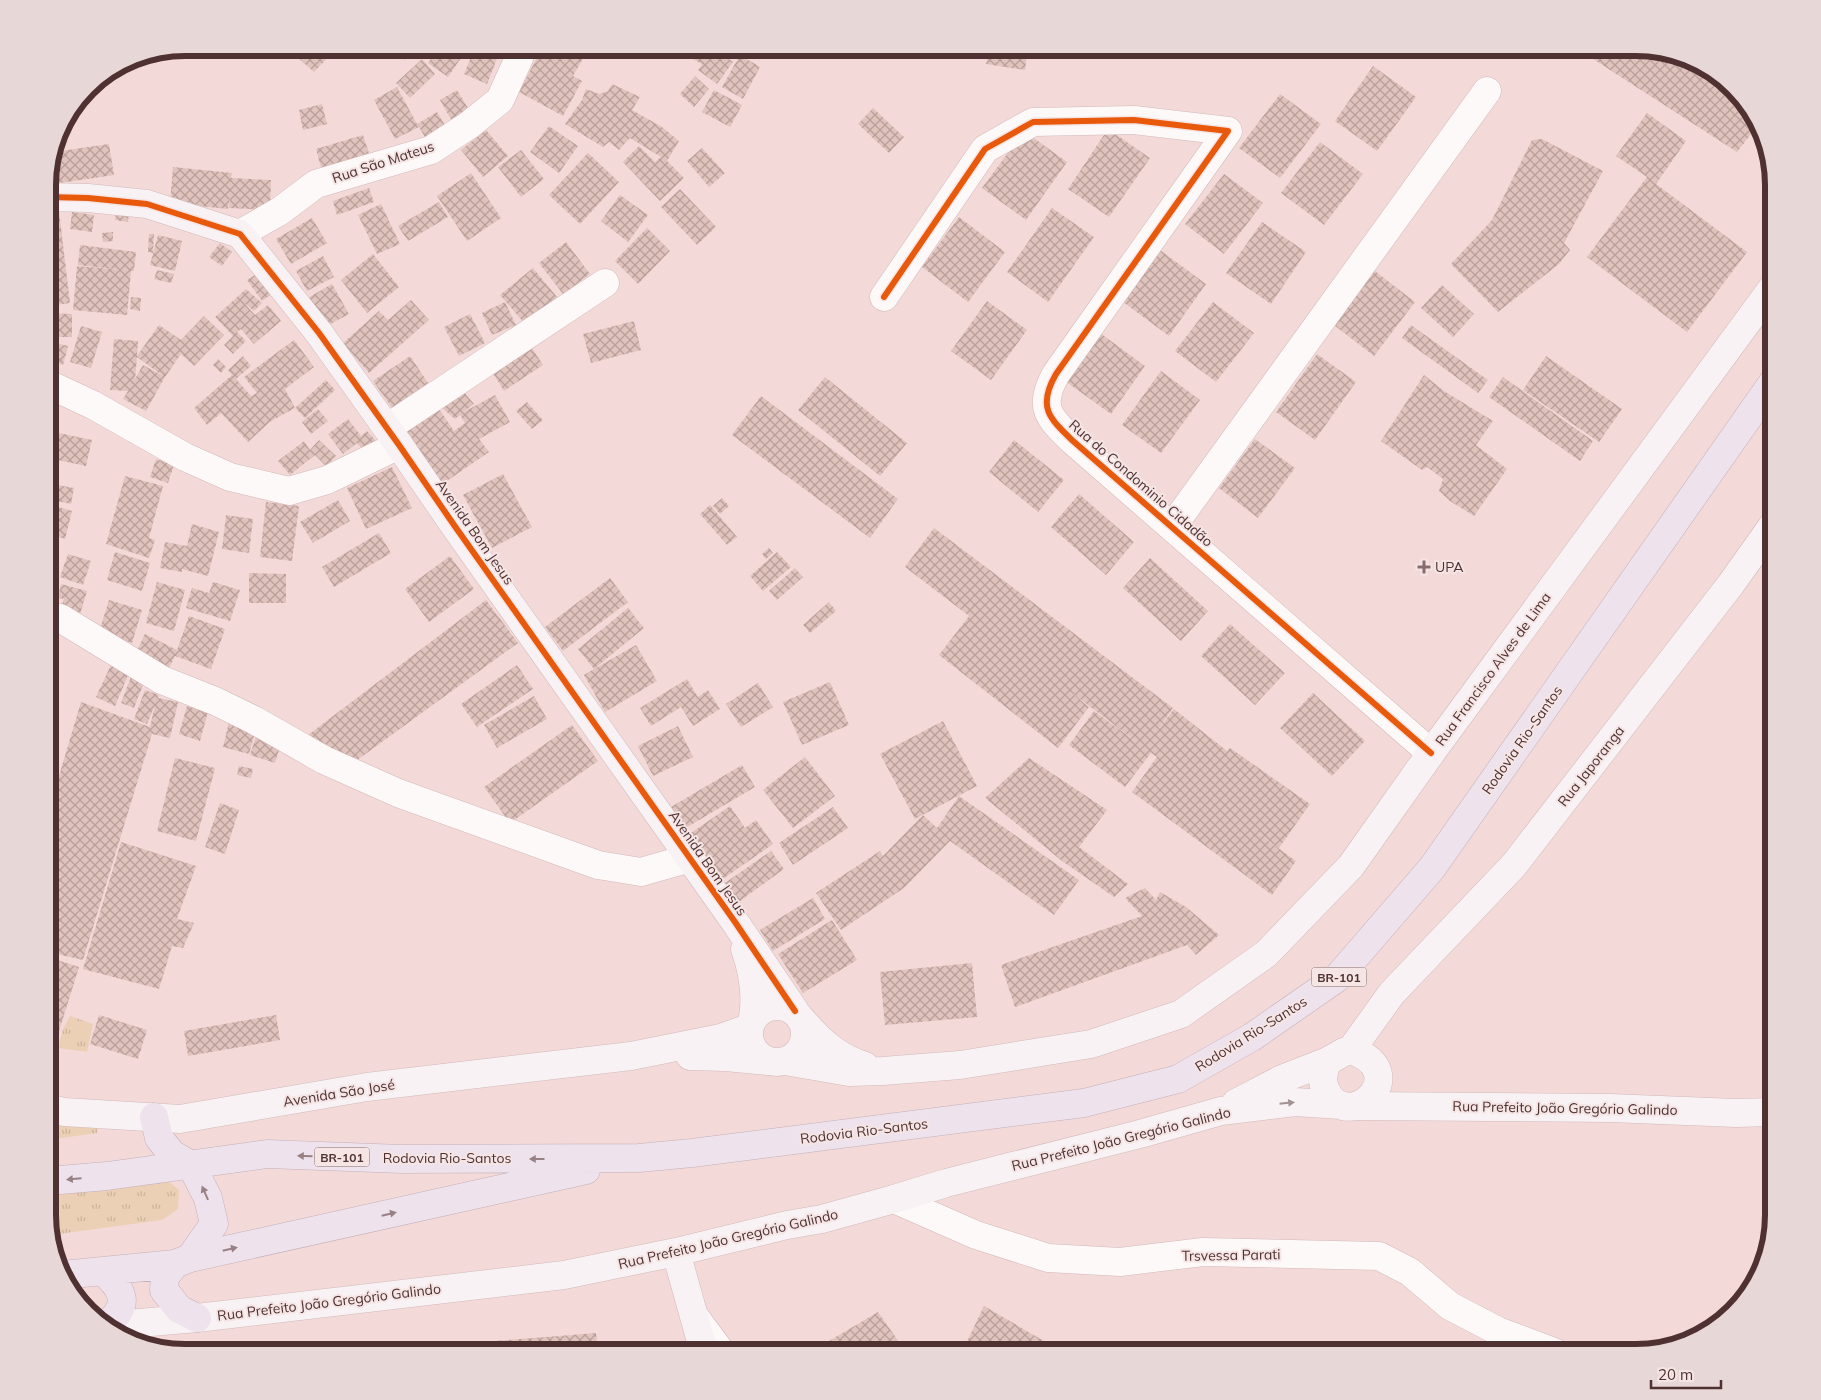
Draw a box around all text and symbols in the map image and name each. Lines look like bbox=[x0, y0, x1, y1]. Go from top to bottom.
street label: Rua São Mateus bbox=[330, 137, 436, 187]
street label: Rua do Condominio Cidadão bbox=[1065, 416, 1217, 550]
street label: Avenida Bom Jesus bbox=[432, 476, 518, 588]
place label: UPA bbox=[1435, 558, 1464, 576]
marker: UPA bbox=[1417, 560, 1431, 574]
street label: Rua Francisco Alves de Lima bbox=[1431, 589, 1555, 749]
street label: Rodovia Rio-Santos bbox=[1478, 682, 1566, 798]
street label: Rua Japoranga bbox=[1554, 722, 1628, 810]
street label: Avenida Bom Jesus bbox=[665, 807, 751, 919]
road number: BR-101 bbox=[1312, 968, 1366, 986]
street label: Rodovia Rio-Santos bbox=[1192, 992, 1310, 1076]
street label: Avenida São José bbox=[282, 1075, 396, 1111]
street label: Rua Prefeito João Gregório Galindo bbox=[1452, 1097, 1678, 1119]
one-way arrow bbox=[1279, 1099, 1295, 1107]
street label: Rua Prefeito João Gregório Galindo bbox=[1010, 1103, 1232, 1175]
street label: Rodovia Rio-Santos bbox=[799, 1114, 929, 1148]
road number: BR-101 bbox=[314, 1148, 370, 1166]
street label: Rodovia Rio-Santos bbox=[383, 1149, 511, 1167]
one-way arrow bbox=[297, 1151, 313, 1159]
one-way arrow bbox=[529, 1155, 545, 1163]
one-way arrow bbox=[66, 1175, 82, 1183]
one-way arrow bbox=[201, 1186, 209, 1200]
street label: Rua Prefeito João Gregório Galindo bbox=[616, 1205, 840, 1273]
one-way arrow bbox=[381, 1210, 396, 1218]
one-way arrow bbox=[223, 1245, 238, 1253]
street label: Trsvessa Parati bbox=[1181, 1245, 1281, 1265]
street label: Rua Prefeito João Gregório Galindo bbox=[216, 1279, 442, 1325]
scale bar bbox=[1651, 1358, 1721, 1390]
text: 20 m bbox=[1658, 1365, 1693, 1384]

